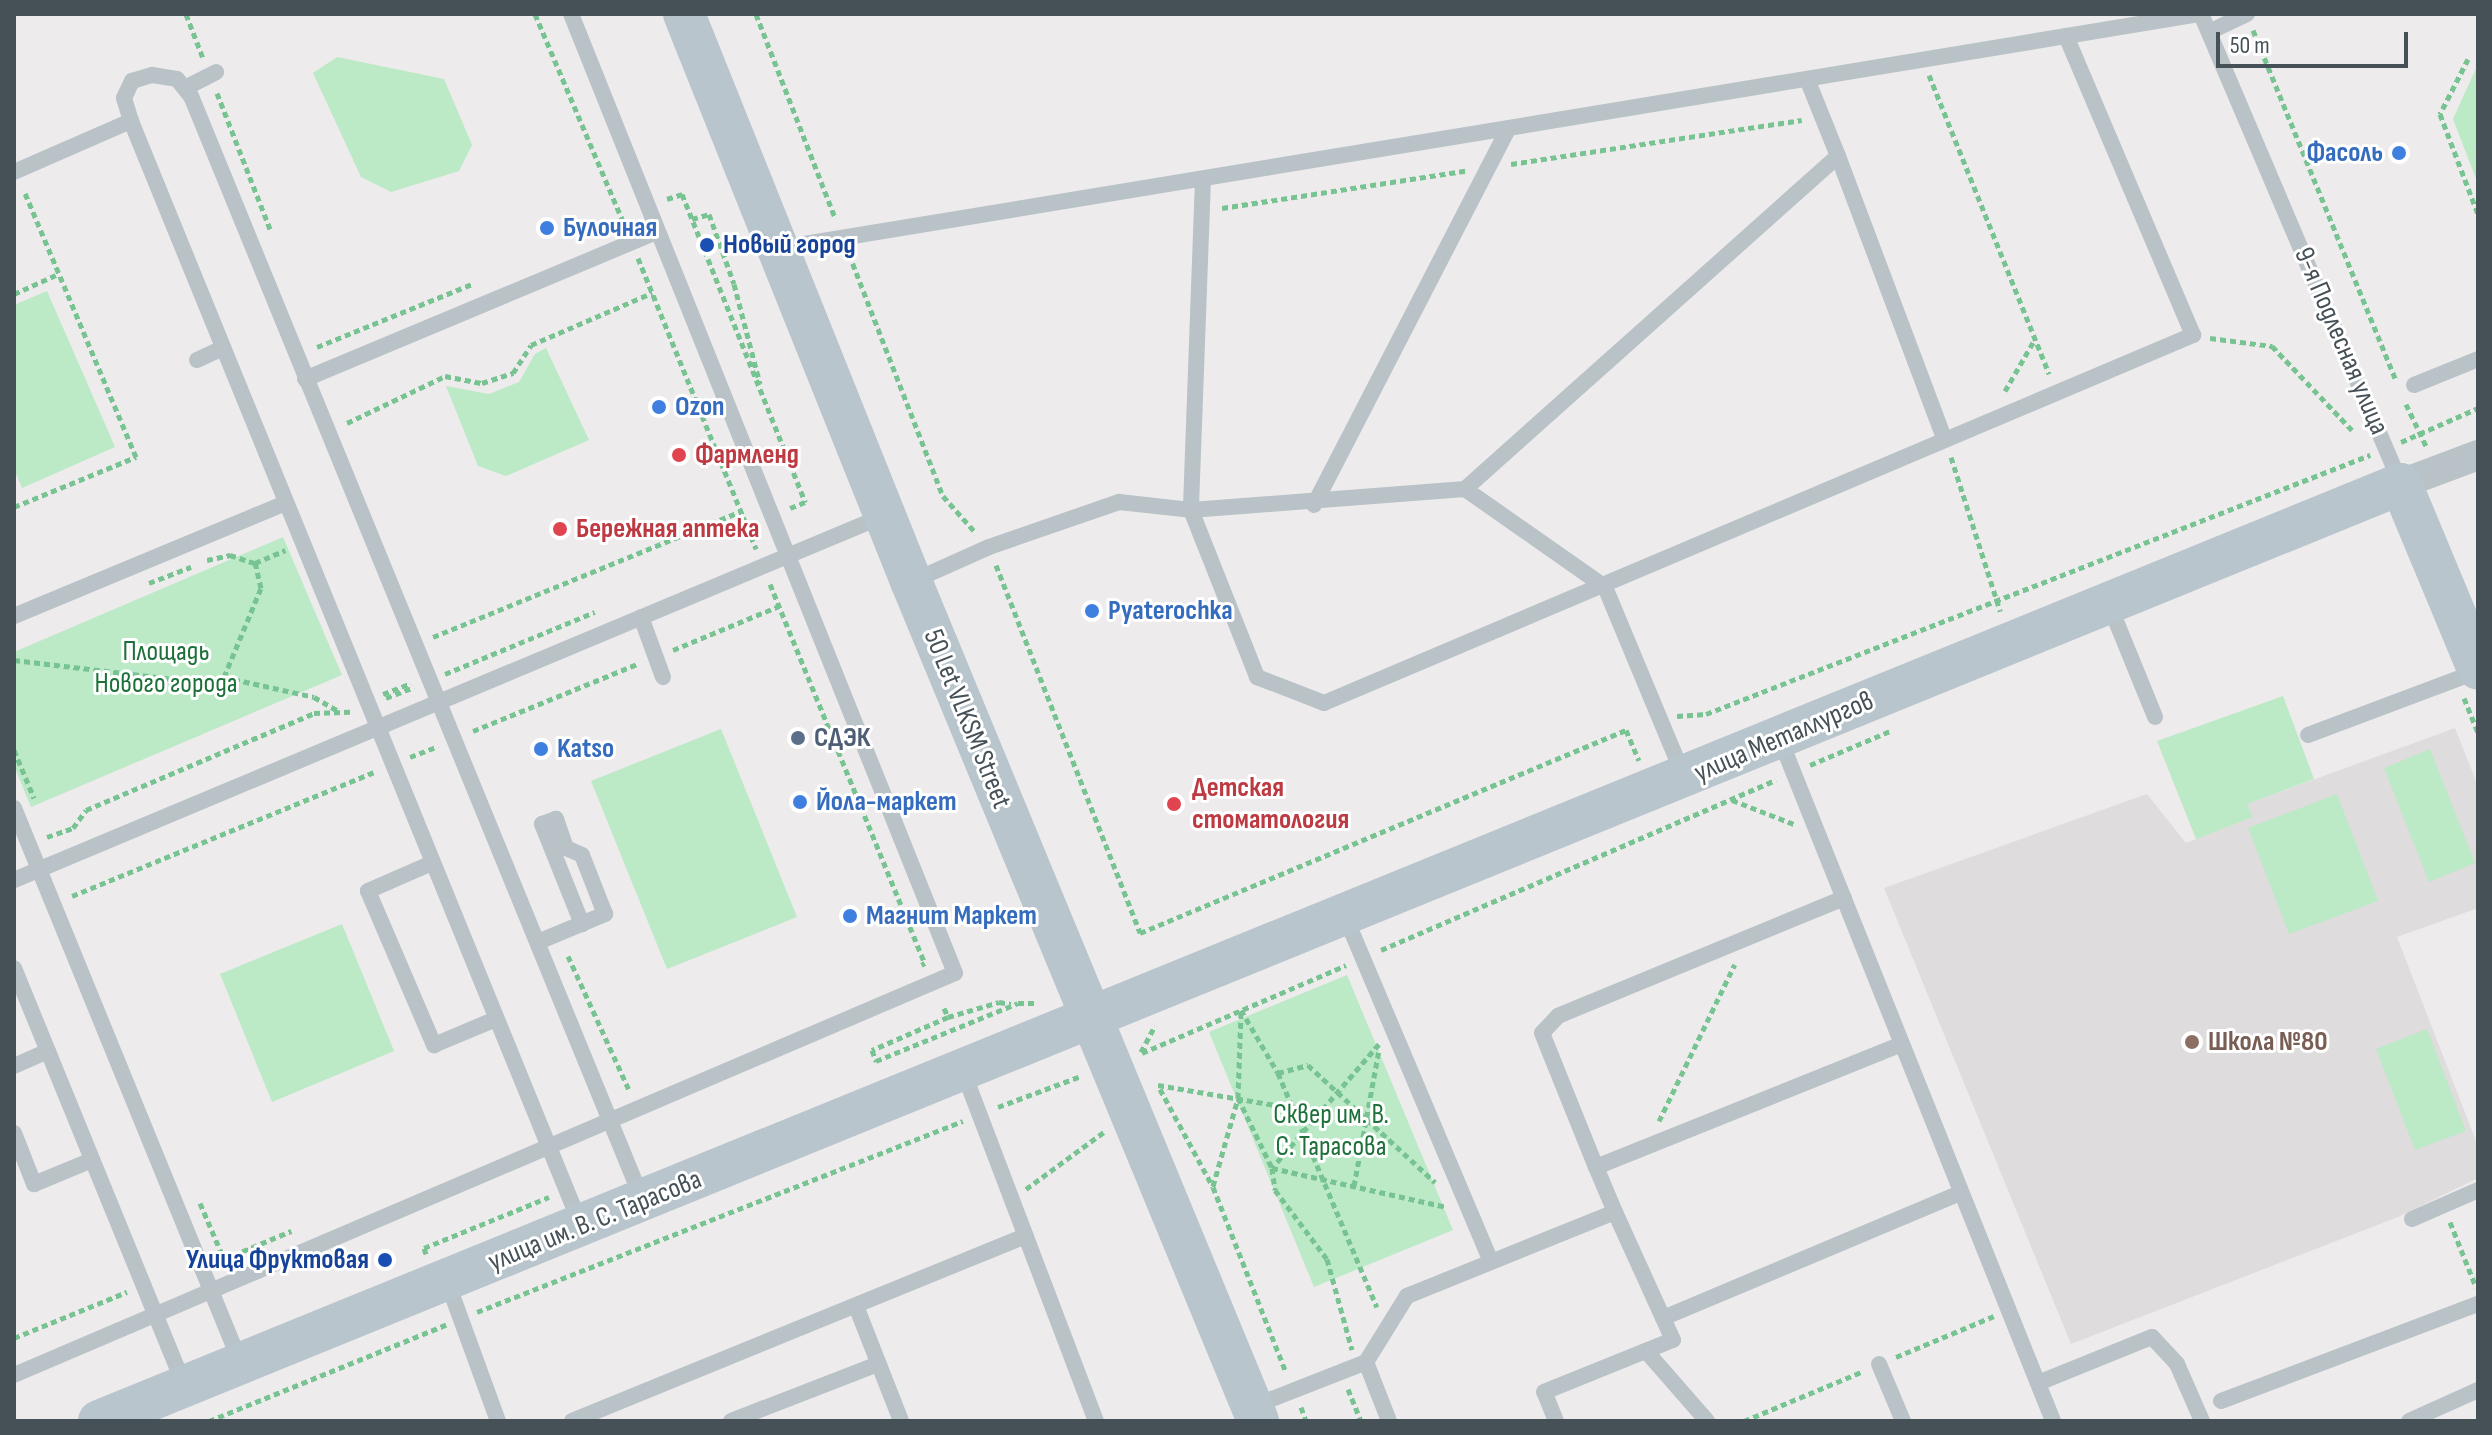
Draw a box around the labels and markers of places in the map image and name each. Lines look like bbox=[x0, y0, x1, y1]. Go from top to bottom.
place label: Фасоль bbox=[2306, 136, 2383, 170]
marker: Фасоль bbox=[2390, 144, 2408, 162]
place label: Булочная bbox=[563, 211, 657, 245]
marker: Булочная bbox=[538, 219, 556, 237]
place label: Новый город bbox=[723, 228, 856, 262]
marker: Новый город bbox=[698, 236, 716, 254]
place label: Ozon bbox=[675, 390, 725, 424]
marker: Ozon bbox=[650, 398, 668, 416]
place label: Фармленд bbox=[695, 438, 799, 472]
marker: Фармленд bbox=[670, 446, 688, 464]
place label: Бережная аптека bbox=[576, 512, 759, 546]
marker: Бережная аптека bbox=[551, 520, 569, 538]
place label: Pyaterochka bbox=[1108, 594, 1233, 628]
marker: Pyaterochka bbox=[1083, 602, 1101, 620]
place label: СДЭК bbox=[814, 721, 871, 755]
marker: СДЭК bbox=[789, 729, 807, 747]
place label: Katso bbox=[557, 732, 614, 766]
marker: Katso bbox=[532, 740, 550, 758]
place label: Детская стоматология bbox=[1192, 771, 1349, 837]
place label: Йола-маркет bbox=[816, 785, 956, 819]
marker: Йола-маркет bbox=[791, 793, 809, 811]
marker: Детская стоматология bbox=[1163, 793, 1185, 815]
place label: Магнит Маркет bbox=[866, 899, 1037, 933]
marker: Магнит Маркет bbox=[841, 907, 859, 925]
place label: Школа №80 bbox=[2208, 1025, 2328, 1059]
marker: Школа №80 bbox=[2183, 1033, 2201, 1051]
place label: Улица Фруктовая bbox=[186, 1243, 369, 1277]
marker: Улица Фруктовая bbox=[376, 1251, 394, 1269]

